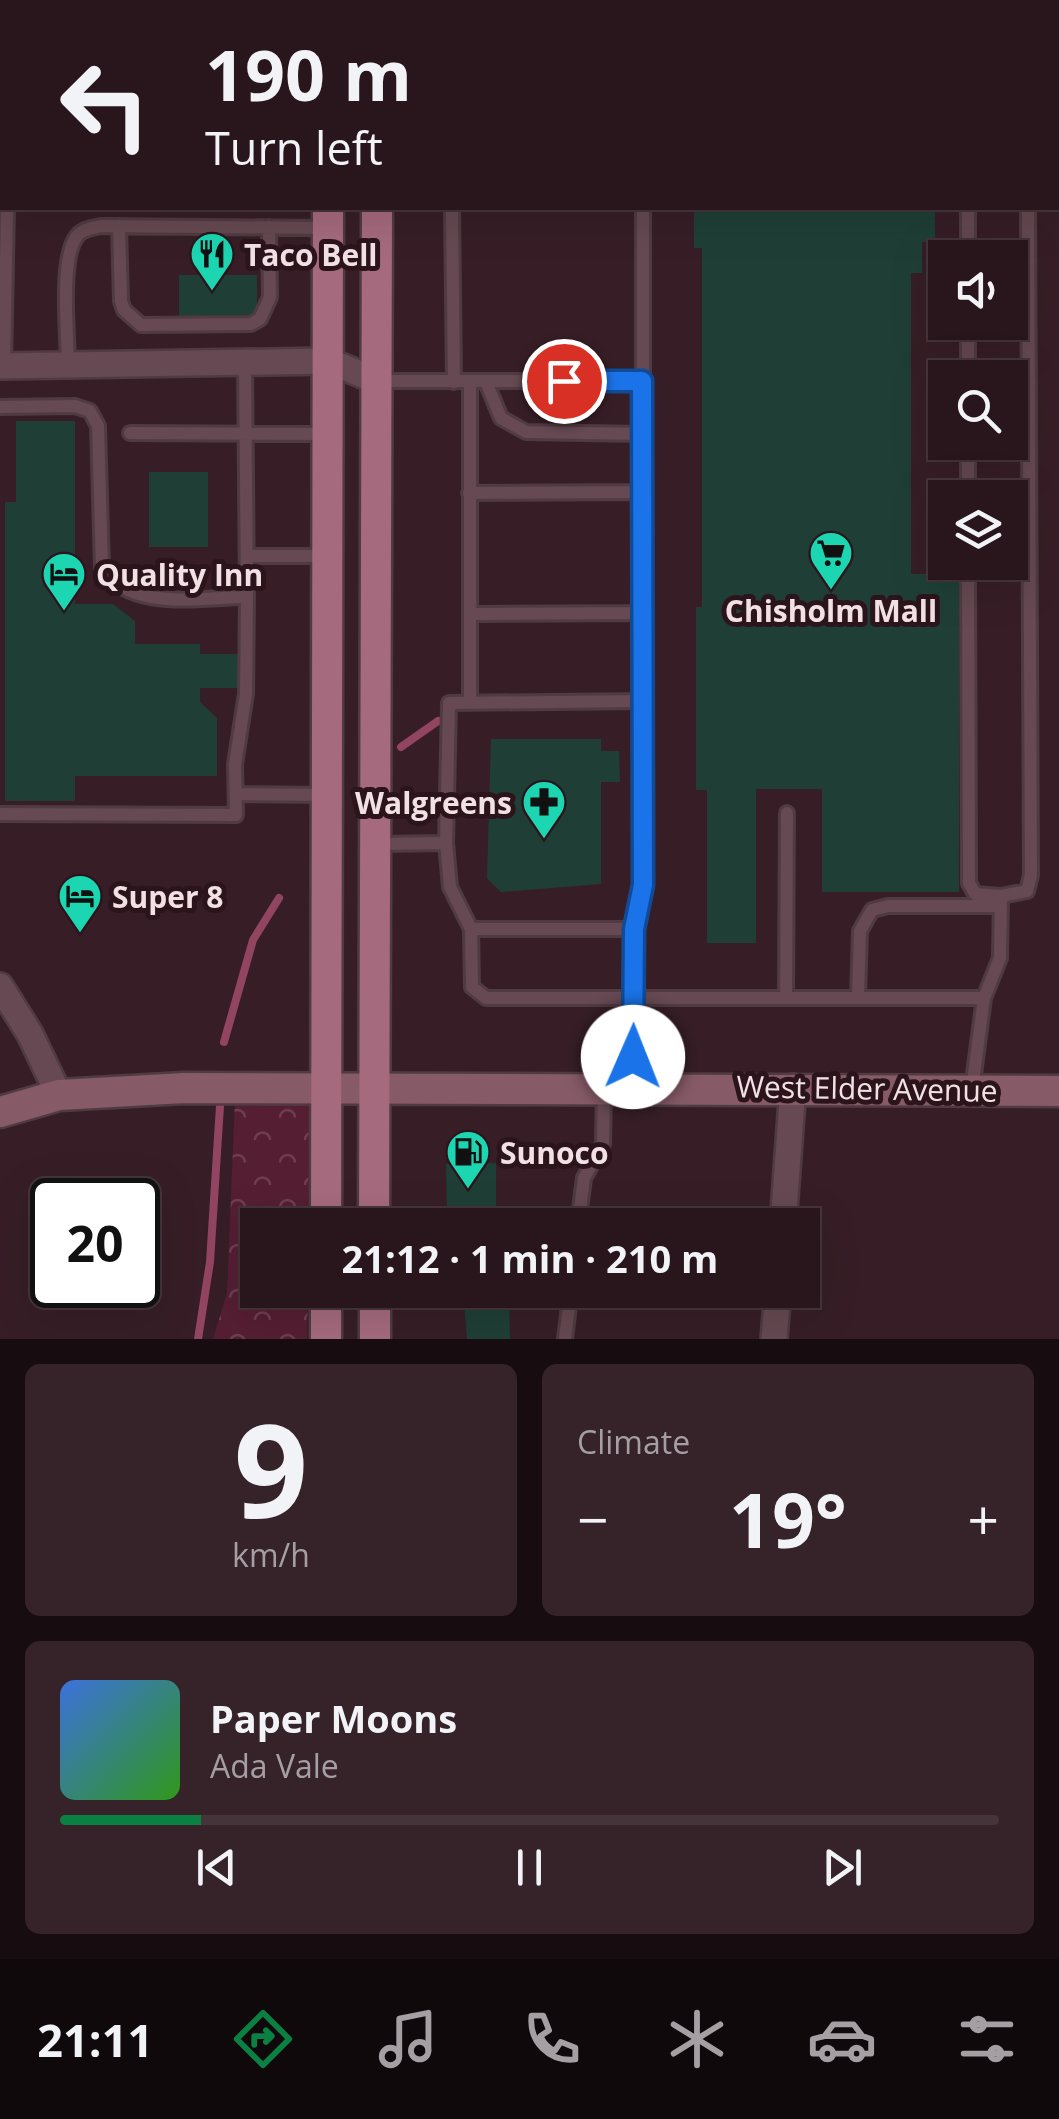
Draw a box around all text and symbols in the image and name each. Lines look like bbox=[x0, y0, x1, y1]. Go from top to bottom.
text: 190 m bbox=[205, 26, 412, 122]
icon: left bbox=[40, 40, 170, 170]
text: Turn left bbox=[205, 117, 383, 178]
restaurant icon: Taco Bell bbox=[189, 231, 235, 292]
place label: Taco Bell bbox=[244, 234, 377, 275]
map controls bbox=[928, 240, 1028, 580]
button: sound bbox=[928, 240, 1028, 340]
pin bbox=[522, 339, 607, 424]
icon: arrive bbox=[537, 354, 592, 409]
button: search bbox=[928, 360, 1028, 460]
button: layers bbox=[928, 480, 1028, 580]
supermarket icon: Chisholm Mall bbox=[808, 530, 854, 591]
hotel icon: Quality Inn bbox=[41, 551, 87, 612]
place label: Quality Inn bbox=[96, 554, 263, 595]
place label: Chisholm Mall bbox=[725, 590, 937, 631]
pharmacy icon: Walgreens bbox=[521, 779, 567, 840]
place label: Walgreens bbox=[355, 782, 512, 823]
hotel icon: Super 8 bbox=[57, 873, 103, 934]
place label: Super 8 bbox=[112, 876, 224, 917]
position arrow bbox=[581, 1005, 685, 1109]
street label: West Elder Avenue bbox=[736, 1065, 998, 1111]
fuel station icon: Sunoco bbox=[445, 1129, 491, 1190]
place label: Sunoco bbox=[500, 1132, 609, 1173]
speed limit sign: 20 bbox=[30, 1178, 160, 1308]
text: 21:12 · 1 min · 210 m bbox=[342, 1232, 718, 1284]
text: 9 bbox=[234, 1379, 308, 1556]
text: Climate bbox=[577, 1420, 690, 1463]
text: 19° bbox=[729, 1468, 847, 1570]
text: − bbox=[577, 1481, 608, 1556]
text: + bbox=[968, 1481, 999, 1556]
text: km/h bbox=[232, 1533, 310, 1576]
text: Paper Moons bbox=[210, 1692, 457, 1744]
text: Ada Vale bbox=[210, 1744, 339, 1787]
icon: previous bbox=[189, 1840, 244, 1895]
icon: pause bbox=[502, 1840, 557, 1895]
icon: next bbox=[815, 1840, 870, 1895]
icon: directions bbox=[228, 2004, 298, 2074]
icon: music bbox=[373, 2004, 443, 2074]
icon: phone bbox=[517, 2004, 587, 2074]
icon: climate bbox=[662, 2004, 732, 2074]
icon: car bbox=[807, 2004, 877, 2074]
icon: filters bbox=[952, 2004, 1022, 2074]
text: 21:11 bbox=[37, 2009, 153, 2070]

